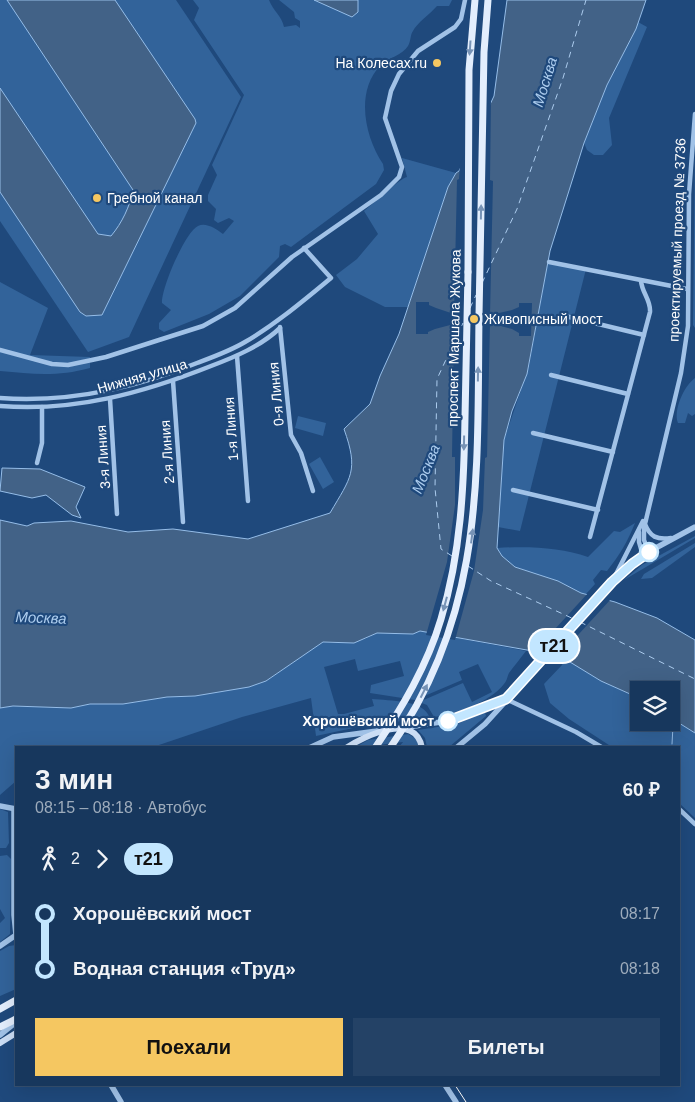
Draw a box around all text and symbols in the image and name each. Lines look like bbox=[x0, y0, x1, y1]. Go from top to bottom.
one-way arrow bbox=[466, 41, 474, 57]
place label: На Колесах.ru bbox=[336, 55, 427, 71]
water label: Москва bbox=[529, 55, 560, 109]
marker: На Колесах.ru bbox=[431, 57, 443, 69]
street label: проектируемый проезд № 3736 bbox=[665, 138, 689, 342]
place label: Гребной канал bbox=[107, 190, 202, 206]
marker: Гребной канал bbox=[91, 192, 103, 204]
one-way arrow bbox=[477, 203, 485, 219]
street label: проспект Маршала Жукова bbox=[444, 249, 464, 427]
place label: Живописный мост bbox=[484, 311, 603, 327]
marker: Живописный мост bbox=[468, 313, 480, 325]
street label: Нижняя улица bbox=[95, 355, 189, 396]
street label: 0-я Линия bbox=[265, 361, 287, 427]
one-way arrow bbox=[474, 366, 482, 382]
street label: 1-я Линия bbox=[221, 396, 241, 462]
street label: 2-я Линия bbox=[157, 419, 177, 485]
street label: 3-я Линия bbox=[93, 424, 113, 490]
one-way arrow bbox=[460, 436, 468, 452]
water label: Москва bbox=[408, 442, 443, 496]
one-way arrow bbox=[468, 528, 476, 544]
unlabelled marker bbox=[639, 542, 659, 562]
one-way arrow bbox=[441, 597, 449, 612]
water label: Москва bbox=[15, 608, 67, 627]
line badge: т21 bbox=[525, 630, 583, 662]
text: т21 bbox=[540, 636, 568, 656]
map controls bbox=[630, 681, 680, 731]
button: layers bbox=[630, 681, 680, 731]
one-way arrow bbox=[420, 683, 428, 698]
marker: Хорошёвский мост bbox=[438, 711, 458, 731]
place label: Хорошёвский мост bbox=[302, 713, 434, 729]
text: 3 мин bbox=[35, 764, 113, 795]
text: 60 ₽ bbox=[623, 779, 660, 800]
text: 08:15 – 08:18 · Автобус bbox=[35, 799, 207, 816]
icon: walk bbox=[35, 845, 63, 873]
icon: forward bbox=[88, 845, 116, 873]
text: т21 bbox=[134, 849, 163, 869]
text: 2 bbox=[71, 850, 80, 867]
text: Хорошёвский мост bbox=[73, 903, 252, 924]
text: 08:17 bbox=[620, 905, 660, 922]
text: Водная станция «Труд» bbox=[73, 958, 296, 979]
text: 08:18 bbox=[620, 960, 660, 977]
button: Поехали bbox=[35, 1018, 343, 1076]
button: Билеты bbox=[353, 1018, 660, 1076]

